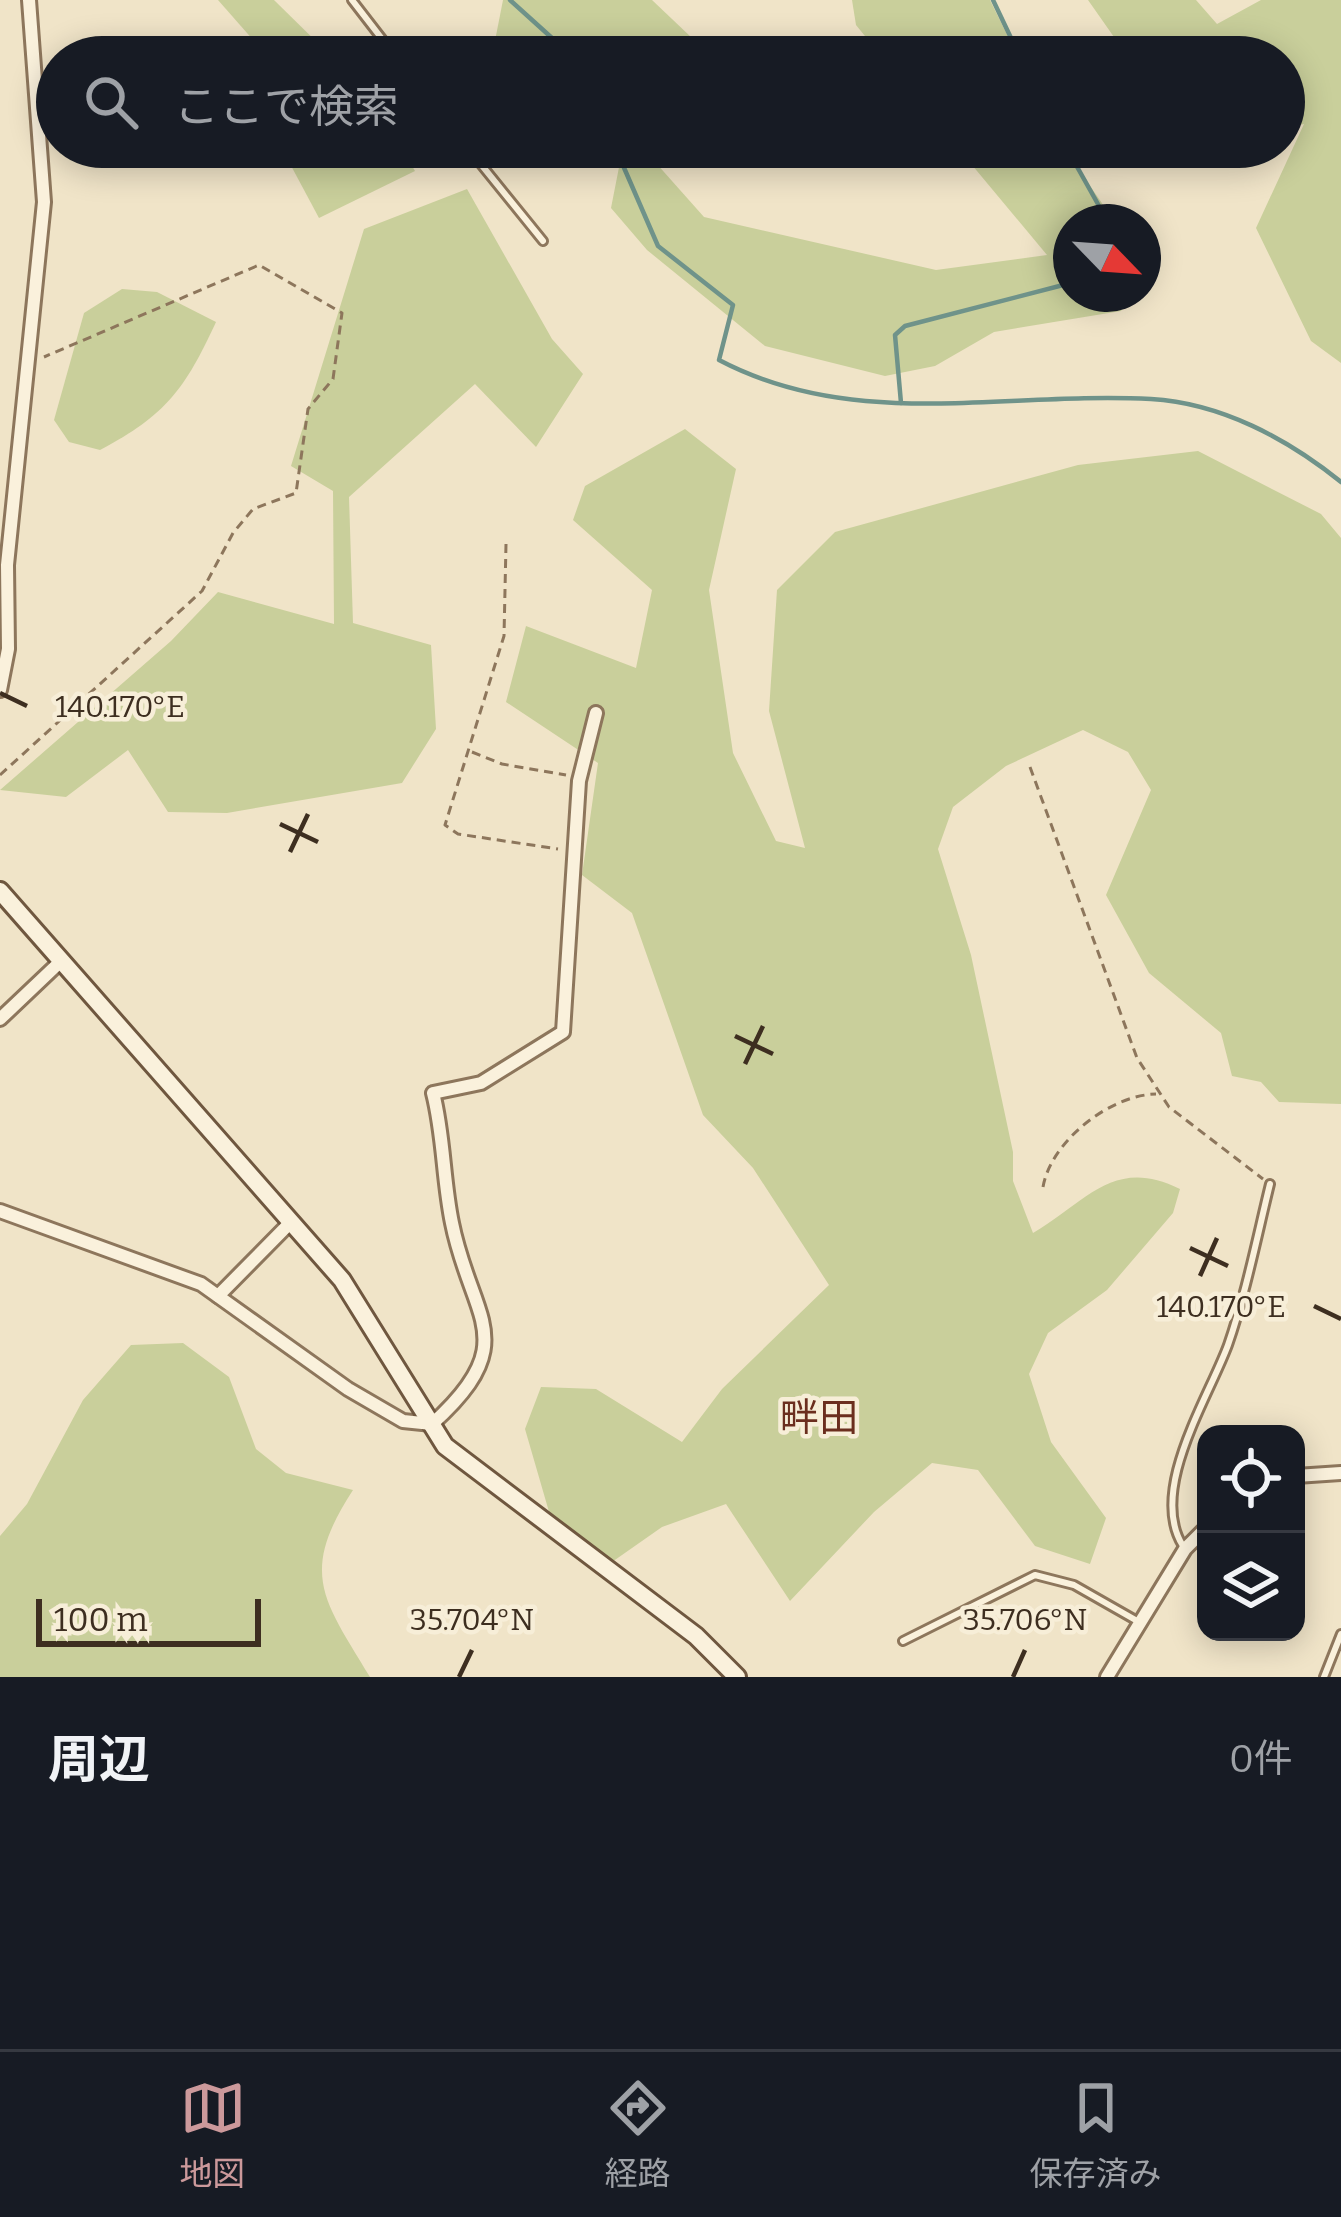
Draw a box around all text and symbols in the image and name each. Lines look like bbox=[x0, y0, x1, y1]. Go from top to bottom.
search box bbox=[36, 36, 1305, 168]
icon: search bbox=[78, 69, 144, 135]
text: ここで検索 bbox=[174, 80, 399, 134]
north arrow bbox=[1053, 204, 1161, 312]
text: 140.170°E bbox=[55, 689, 185, 725]
text: 140.170°E bbox=[1156, 1289, 1286, 1325]
district label: 畔田 bbox=[780, 1395, 858, 1441]
map controls bbox=[1197, 1425, 1305, 1641]
button: locate bbox=[1197, 1425, 1305, 1533]
button: layers bbox=[1197, 1533, 1305, 1641]
scale bar bbox=[36, 1593, 261, 1646]
text: 100 m bbox=[54, 1600, 148, 1640]
text: 35.704°N bbox=[410, 1602, 534, 1638]
text: 35.706°N bbox=[963, 1602, 1087, 1638]
text: 周辺 bbox=[48, 1729, 150, 1791]
text: 0件 bbox=[1229, 1736, 1293, 1782]
tab: 地図 bbox=[180, 2075, 246, 2195]
tab: 経路 bbox=[605, 2075, 671, 2195]
tab: 保存済み bbox=[1030, 2075, 1162, 2195]

